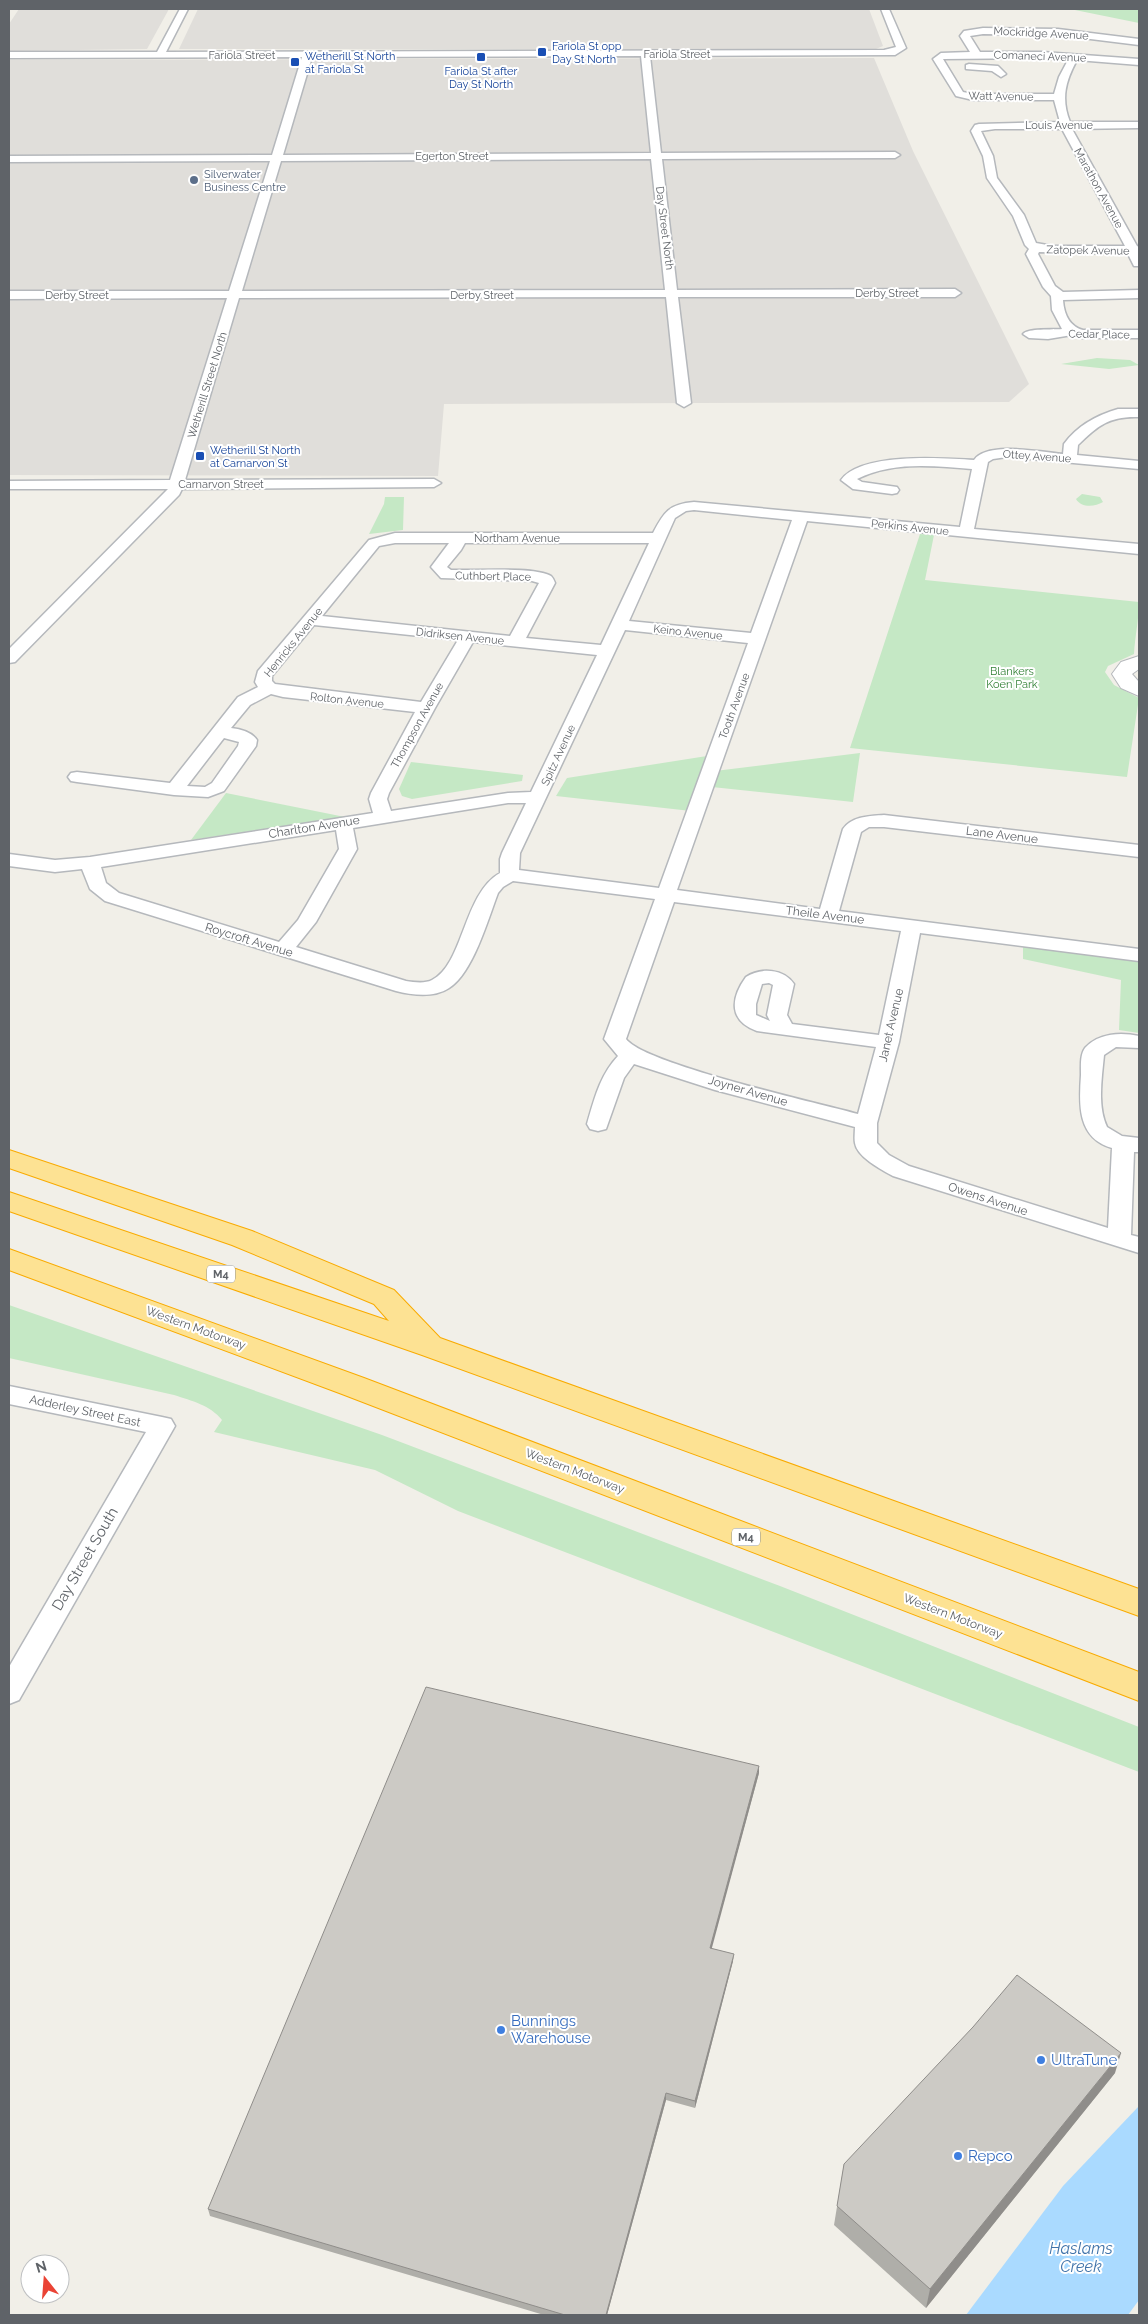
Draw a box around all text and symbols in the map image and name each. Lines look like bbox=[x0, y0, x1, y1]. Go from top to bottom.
street label: Mockridge Avenue bbox=[993, 25, 1089, 43]
place label: Fariola St opp Day St North bbox=[552, 40, 622, 66]
marker: Fariola St opp Day St North bbox=[536, 46, 548, 58]
street label: Fariola Street bbox=[644, 48, 711, 61]
street label: Comaneci Avenue bbox=[993, 48, 1087, 65]
street label: Fariola Street bbox=[209, 49, 276, 62]
place label: Wetherill St North at Fariola St bbox=[305, 50, 395, 76]
marker: Fariola St after Day St North bbox=[475, 51, 487, 63]
marker: Wetherill St North at Fariola St bbox=[289, 56, 301, 68]
place label: Fariola St after Day St North bbox=[445, 65, 518, 91]
street label: Watt Avenue bbox=[968, 89, 1034, 104]
street label: Louis Avenue bbox=[1025, 119, 1094, 132]
street label: Marathon Avenue bbox=[1071, 146, 1126, 231]
street label: Egerton Street bbox=[415, 150, 489, 163]
place label: Silverwater Business Centre bbox=[204, 168, 287, 194]
marker: Silverwater Business Centre bbox=[188, 174, 200, 186]
street label: Day Street North bbox=[653, 185, 676, 271]
street label: Zatopek Avenue bbox=[1046, 243, 1130, 258]
street label: Derby Street bbox=[855, 287, 919, 300]
street label: Derby Street bbox=[45, 289, 109, 302]
street label: Derby Street bbox=[450, 289, 514, 302]
street label: Cedar Place bbox=[1068, 327, 1130, 342]
street label: Wetherill Street North bbox=[185, 330, 230, 440]
place label: Wetherill St North at Carnarvon St bbox=[210, 444, 300, 470]
street label: Ottey Avenue bbox=[1002, 448, 1072, 465]
marker: Wetherill St North at Carnarvon St bbox=[194, 450, 206, 462]
street label: Carnarvon Street bbox=[178, 478, 264, 491]
street label: Perkins Avenue bbox=[870, 517, 950, 538]
street label: Northam Avenue bbox=[474, 532, 561, 545]
street label: Cuthbert Place bbox=[455, 569, 532, 584]
street label: Henricks Avenue bbox=[261, 605, 326, 680]
street label: Keino Avenue bbox=[653, 622, 724, 643]
street label: Didriksen Avenue bbox=[415, 625, 505, 648]
park label: Blankers Koen Park bbox=[986, 665, 1038, 691]
street label: Tooth Avenue bbox=[716, 671, 753, 741]
street label: Thompson Avenue bbox=[389, 680, 447, 770]
street label: Rolton Avenue bbox=[309, 690, 385, 711]
street label: Spitz Avenue bbox=[539, 722, 579, 788]
street label: Charlton Avenue bbox=[267, 813, 361, 841]
street label: Lane Avenue bbox=[965, 824, 1039, 846]
street label: Theile Avenue bbox=[785, 903, 865, 927]
street label: Roycroft Avenue bbox=[203, 920, 295, 960]
street label: Janet Avenue bbox=[876, 987, 906, 1063]
street label: Joyner Avenue bbox=[707, 1073, 789, 1109]
street label: Owens Avenue bbox=[946, 1179, 1030, 1219]
road number: M4 bbox=[207, 1266, 235, 1282]
street label: Western Motorway bbox=[144, 1303, 248, 1353]
street label: Adderley Street East bbox=[28, 1392, 142, 1430]
street label: Western Motorway bbox=[523, 1446, 627, 1497]
street label: Day Street South bbox=[48, 1504, 122, 1614]
road number: M4 bbox=[732, 1528, 760, 1545]
street label: Western Motorway bbox=[901, 1591, 1005, 1642]
place label: Bunnings Warehouse bbox=[511, 2012, 591, 2047]
marker: Bunnings Warehouse bbox=[495, 2024, 507, 2036]
place label: UltraTune bbox=[1051, 2051, 1118, 2069]
marker: UltraTune bbox=[1035, 2054, 1047, 2066]
place label: Repco bbox=[968, 2147, 1013, 2165]
marker: Repco bbox=[952, 2150, 964, 2162]
water label: Haslams Creek bbox=[1049, 2239, 1113, 2276]
north arrow bbox=[20, 2254, 70, 2304]
text: N bbox=[34, 2257, 49, 2276]

